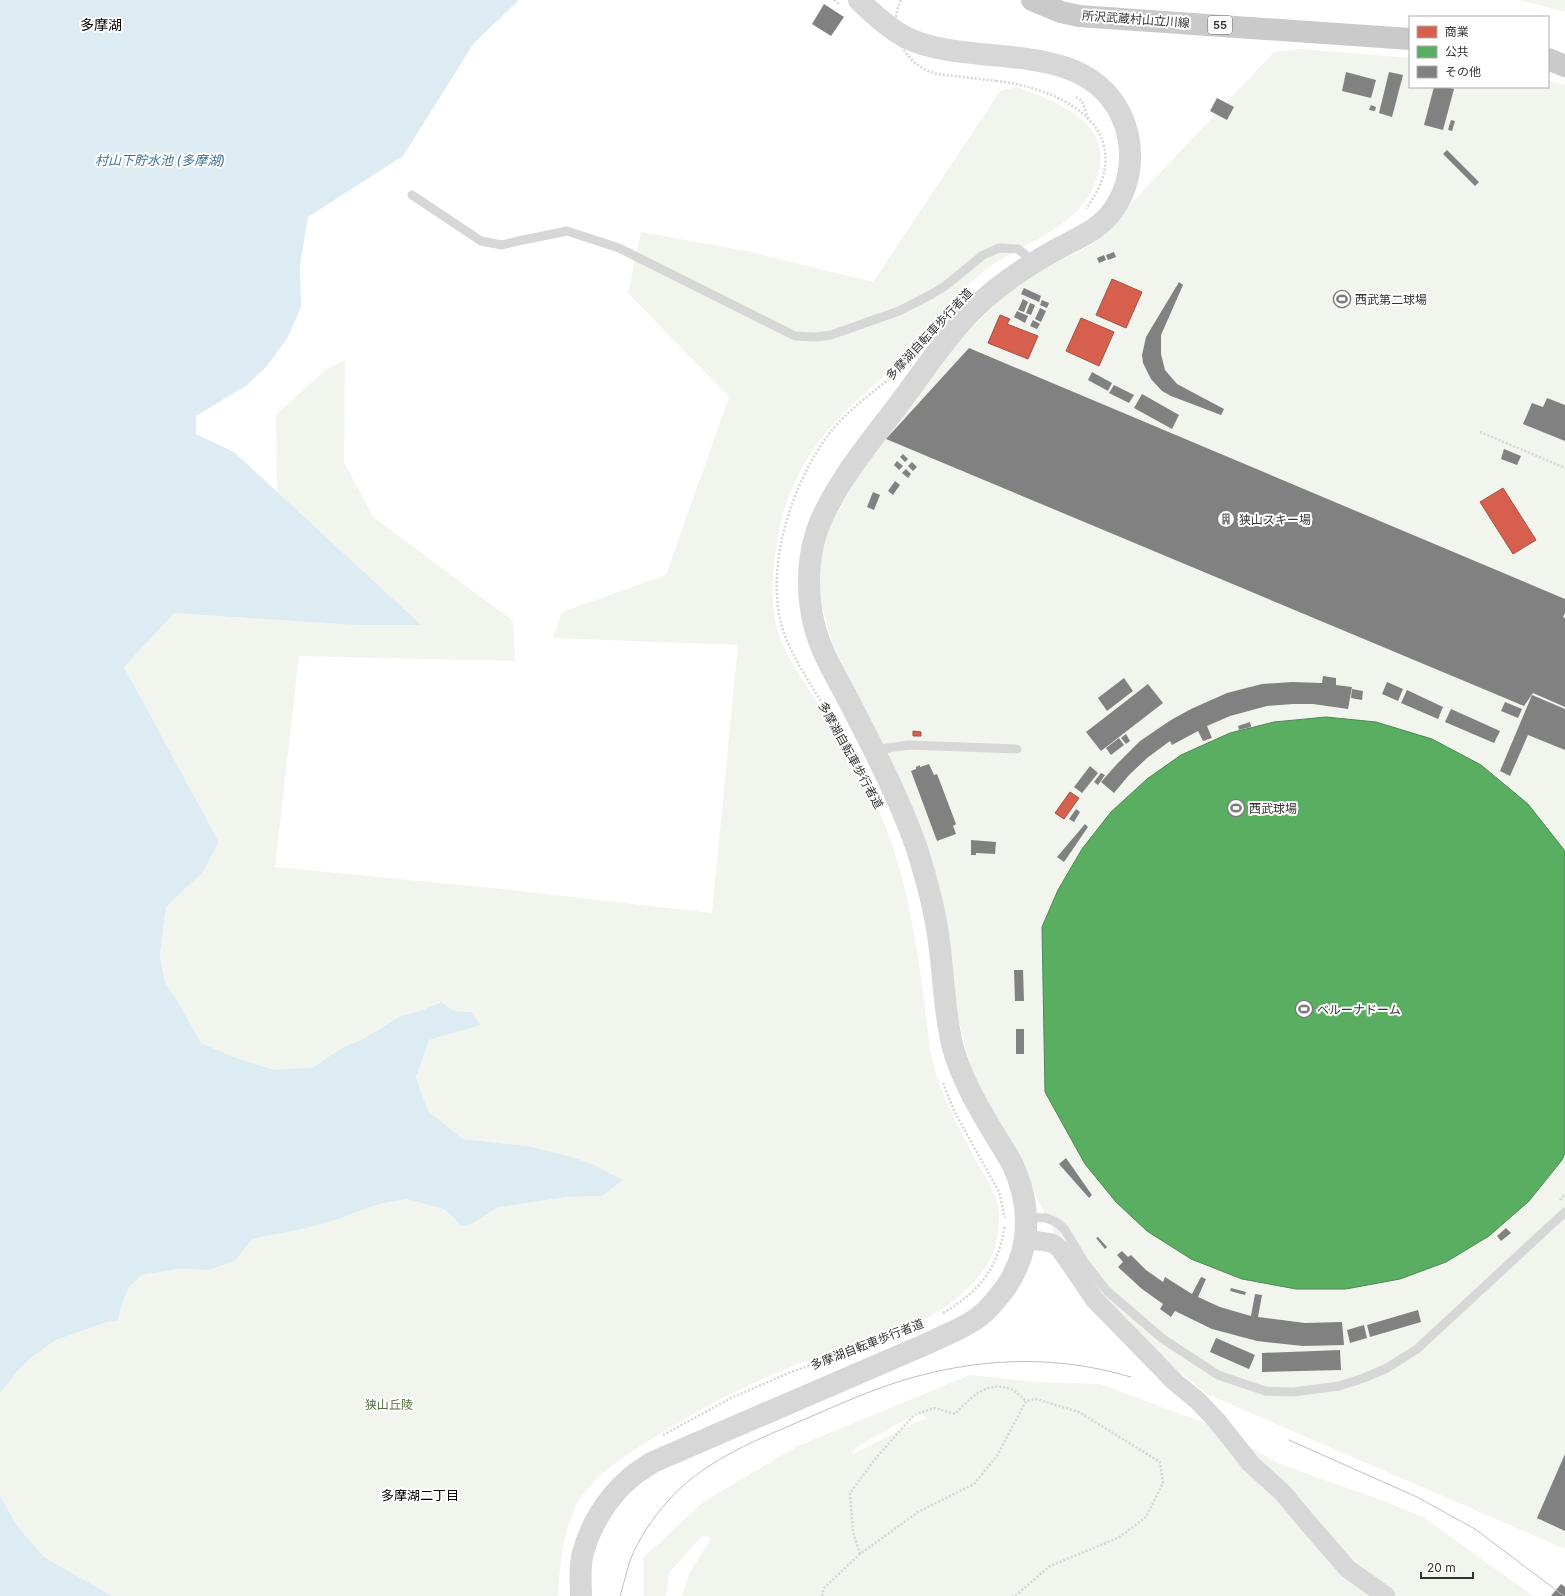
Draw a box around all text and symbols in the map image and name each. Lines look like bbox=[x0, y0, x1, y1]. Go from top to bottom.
street label: 所沢武蔵村山立川線 bbox=[1082, 8, 1190, 30]
district label: 多摩湖 bbox=[80, 16, 122, 33]
road number: 55 bbox=[1208, 16, 1232, 34]
legend bbox=[1409, 16, 1549, 88]
text: 商業 bbox=[1445, 24, 1469, 39]
text: 公共 bbox=[1445, 44, 1469, 59]
text: その他 bbox=[1445, 64, 1481, 79]
water label: 村山下貯水池 (多摩湖) bbox=[95, 152, 225, 168]
street label: 多摩湖自転車歩行者道 bbox=[883, 285, 975, 383]
sports icon: 西武第二球場 bbox=[1332, 289, 1352, 309]
place label: 西武第二球場 bbox=[1355, 292, 1427, 307]
building icon: 狭山スキー場 bbox=[1216, 509, 1236, 529]
place label: 狭山スキー場 bbox=[1239, 512, 1311, 527]
street label: 多摩湖自転車歩行者道 bbox=[815, 699, 887, 811]
sports icon: 西武球場 bbox=[1226, 798, 1246, 818]
place label: 西武球場 bbox=[1249, 801, 1297, 816]
sports icon: ベルーナドーム bbox=[1294, 999, 1314, 1019]
place label: ベルーナドーム bbox=[1317, 1002, 1401, 1017]
street label: 多摩湖自転車歩行者道 bbox=[808, 1315, 926, 1373]
park label: 狭山丘陵 bbox=[365, 1397, 413, 1412]
district label: 多摩湖二丁目 bbox=[381, 1487, 459, 1503]
scale bar bbox=[1421, 1554, 1473, 1580]
text: 20 m bbox=[1427, 1560, 1456, 1575]

